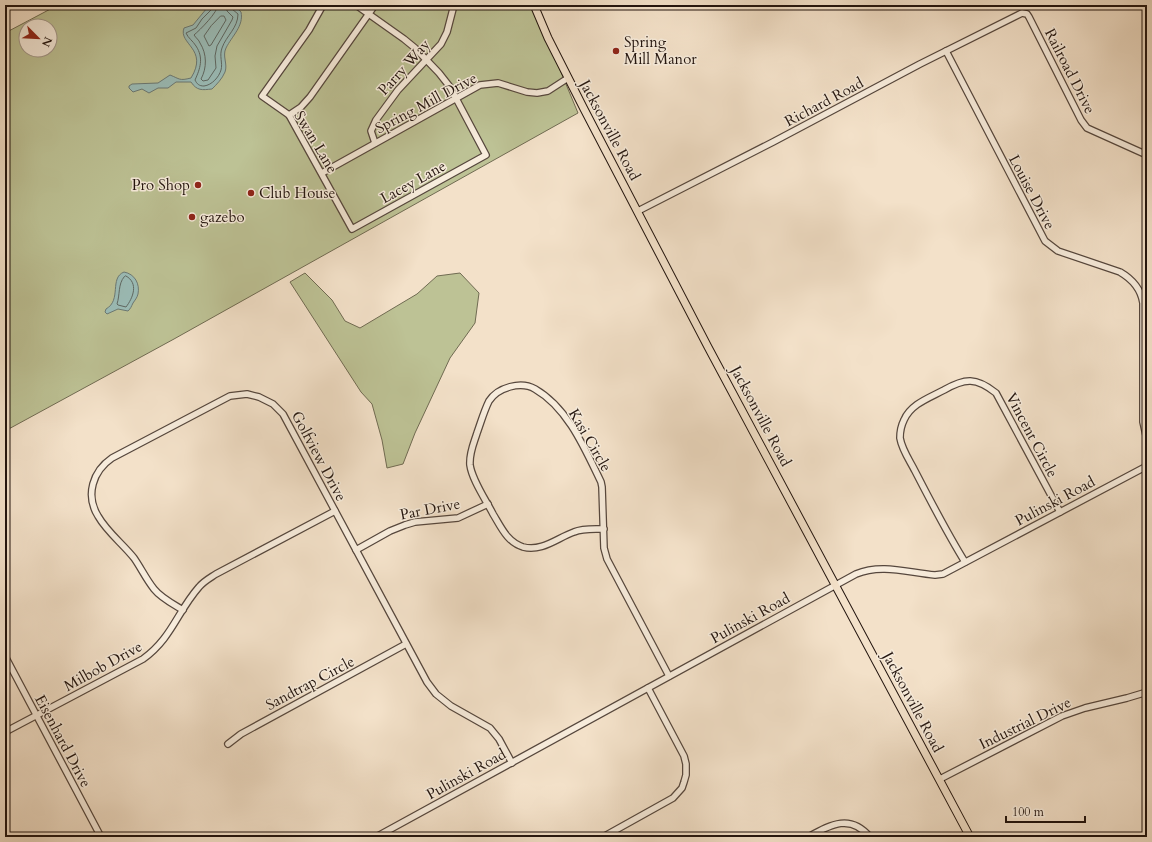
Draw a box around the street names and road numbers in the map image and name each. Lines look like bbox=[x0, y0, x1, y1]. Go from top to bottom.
street label: Railroad Drive bbox=[1040, 25, 1100, 117]
street label: Parry Way bbox=[373, 35, 435, 99]
street label: Spring Mill Drive bbox=[372, 68, 480, 138]
street label: Richard Road bbox=[781, 73, 867, 131]
street label: Jacksonville Road bbox=[574, 74, 645, 184]
street label: Swan Lane bbox=[290, 107, 343, 177]
street label: Louise Drive bbox=[1004, 151, 1060, 233]
street label: Lacey Lane bbox=[377, 156, 450, 208]
street label: Jacksonville Road bbox=[725, 360, 796, 470]
street label: Vincent Circle bbox=[1001, 389, 1063, 481]
street label: Kasi Circle bbox=[564, 405, 616, 475]
street label: Golfview Drive bbox=[287, 407, 351, 505]
street label: Pulinski Road bbox=[1011, 472, 1099, 530]
street label: Par Drive bbox=[398, 493, 462, 525]
street label: Pulinski Road bbox=[707, 588, 793, 648]
street label: Milbob Drive bbox=[60, 636, 146, 696]
street label: Jacksonville Road bbox=[877, 646, 948, 756]
street label: Sandtrap Circle bbox=[262, 651, 358, 715]
street label: Eisenhard Drive bbox=[30, 691, 96, 791]
street label: Industrial Drive bbox=[976, 692, 1074, 754]
street label: Pulinski Road bbox=[423, 744, 509, 804]

